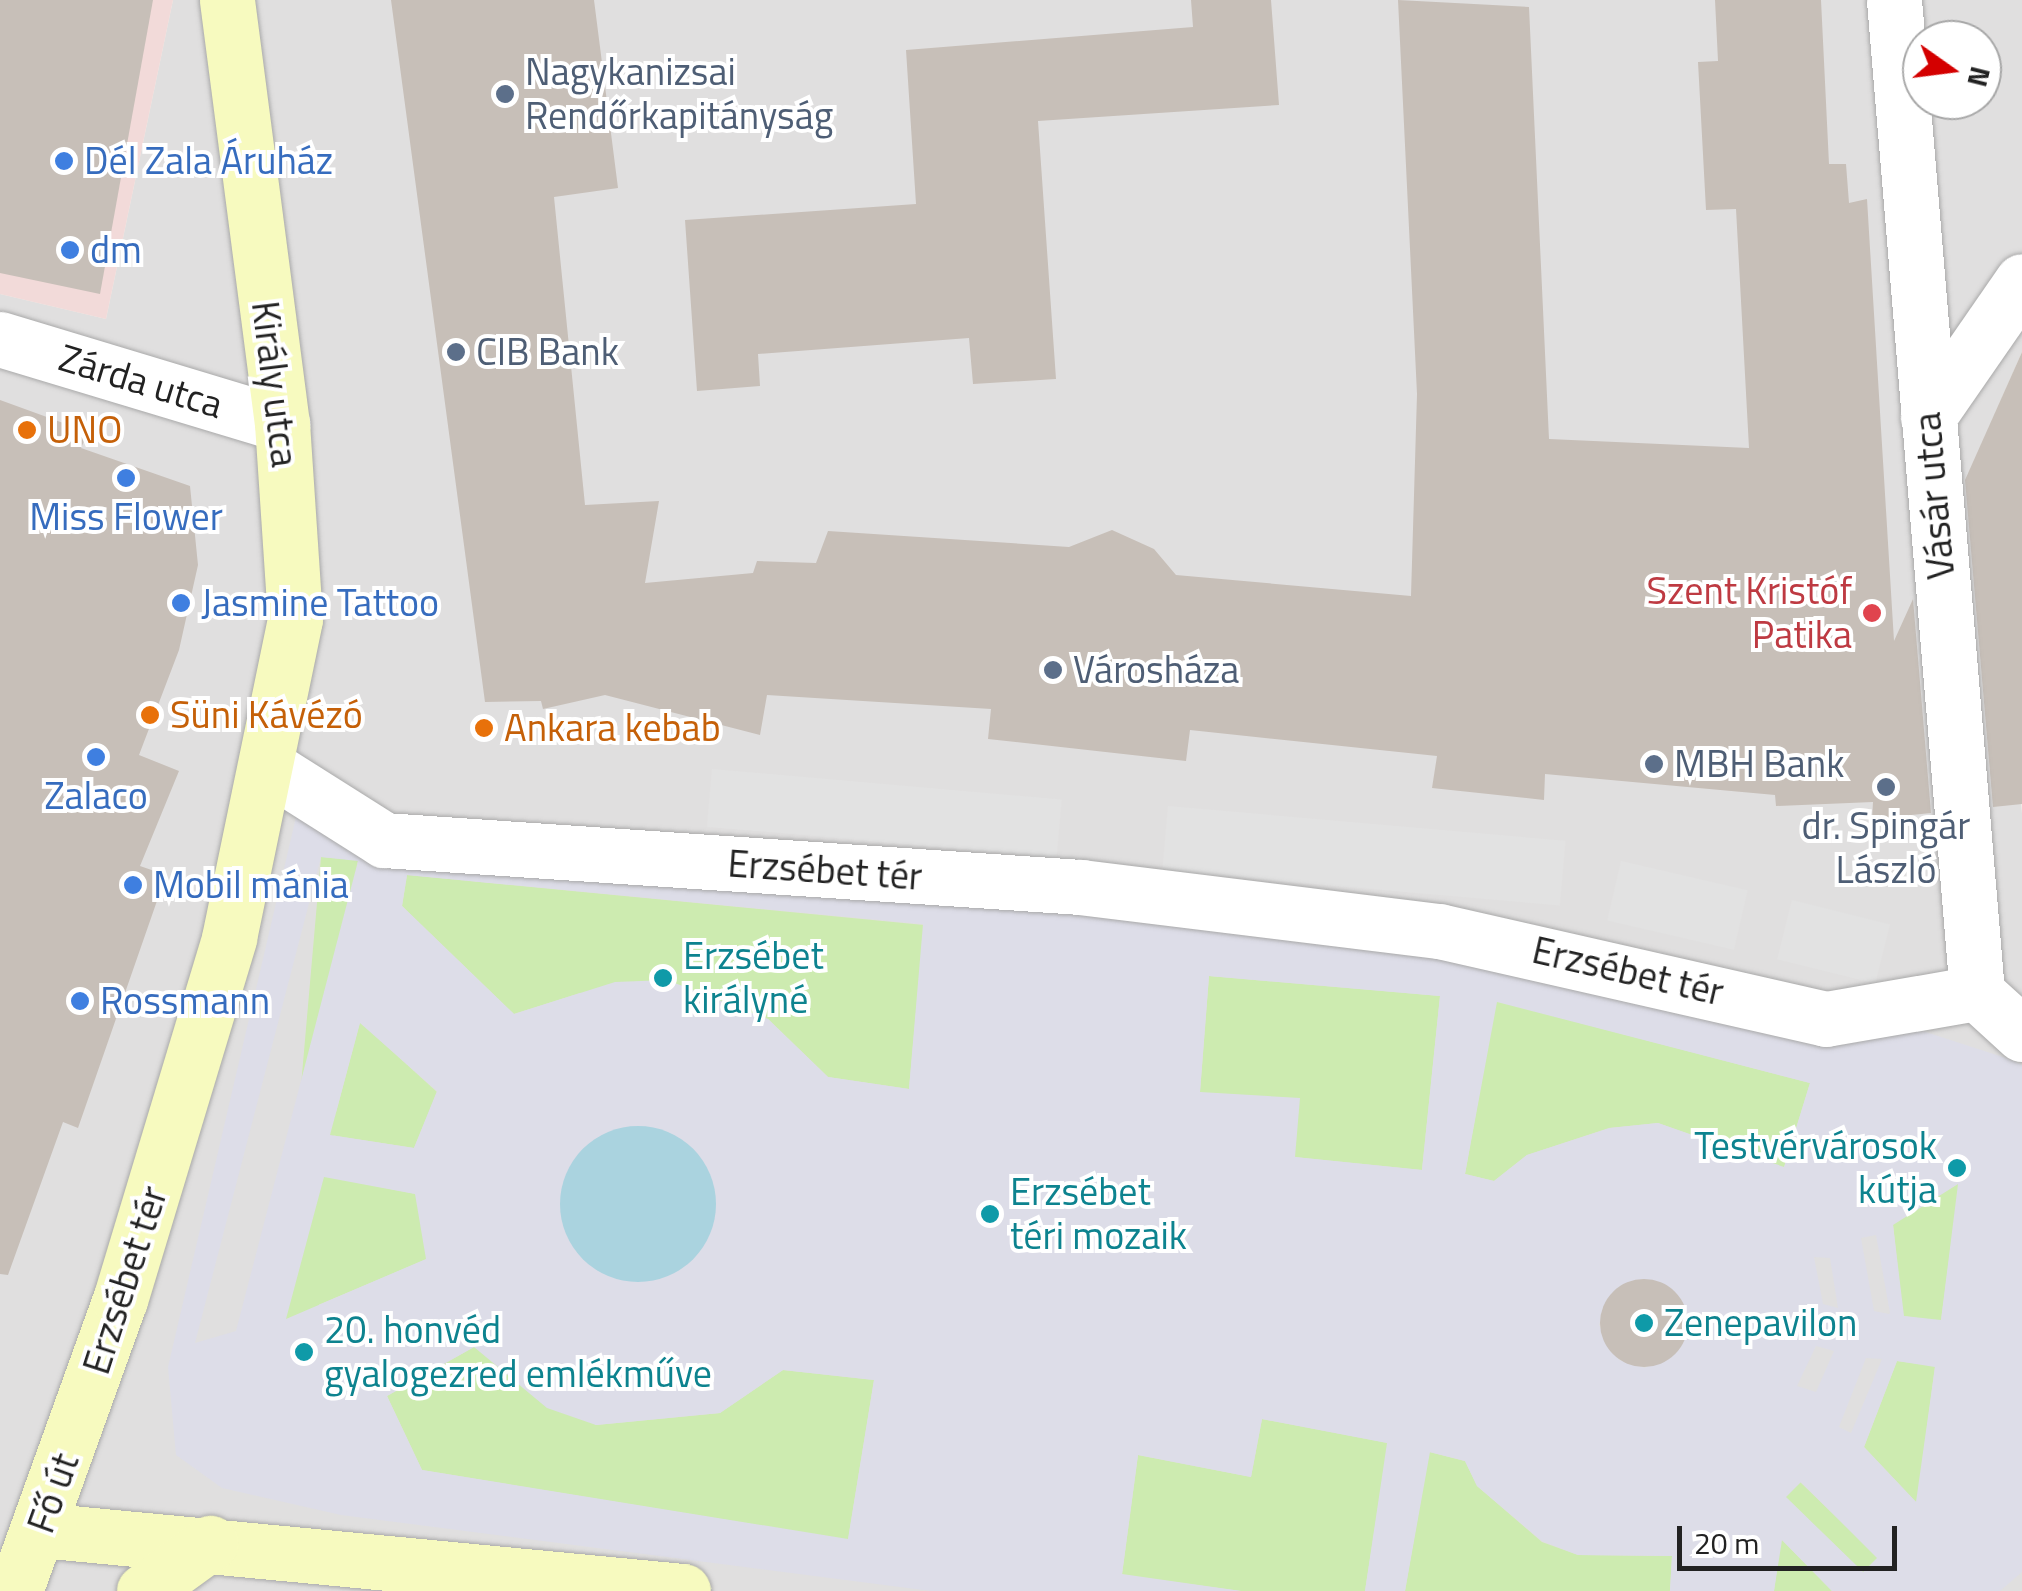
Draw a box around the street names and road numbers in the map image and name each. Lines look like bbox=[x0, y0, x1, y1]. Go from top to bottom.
street label: Király utca bbox=[242, 298, 308, 470]
street label: Zárda utca bbox=[54, 335, 228, 427]
street label: Vásár utca bbox=[1904, 411, 1964, 581]
street label: Erzsébet tér bbox=[726, 840, 924, 900]
street label: Erzsébet tér bbox=[1528, 927, 1728, 1015]
street label: Erzsébet tér bbox=[73, 1180, 177, 1380]
street label: Fő út bbox=[18, 1447, 88, 1539]

